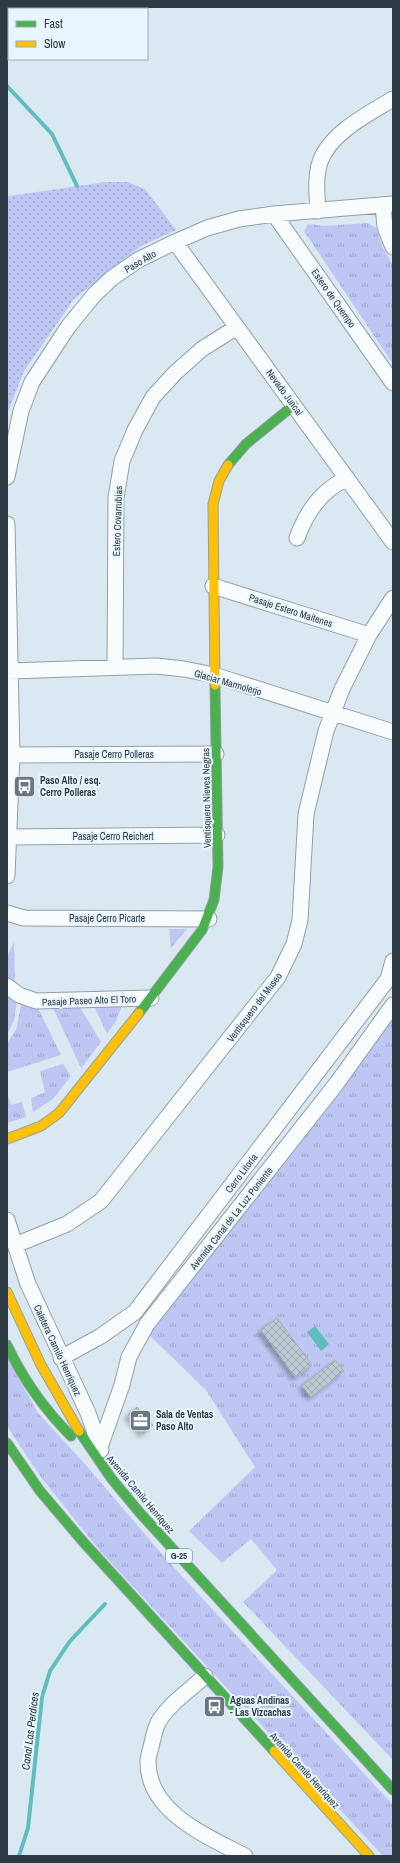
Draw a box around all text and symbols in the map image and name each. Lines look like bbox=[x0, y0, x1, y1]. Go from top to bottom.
legend bbox=[8, 8, 148, 60]
text: Fast bbox=[44, 16, 63, 32]
text: Slow bbox=[44, 36, 66, 52]
street label: Paso Alto bbox=[122, 247, 159, 276]
street label: Estero de Quempo bbox=[309, 266, 359, 331]
street label: Nevado Juncal bbox=[263, 367, 306, 418]
street label: Estero Covarrubias bbox=[110, 485, 125, 557]
street label: Pasaje Estero Maitenes bbox=[247, 591, 334, 630]
street label: Glaciar Marmolerjo bbox=[193, 667, 264, 698]
street label: Pasaje Cerro Polleras bbox=[74, 748, 154, 761]
street label: Ventisquero Nieves Negras bbox=[199, 748, 214, 848]
bus stop icon: Paso Alto / esq. Cerro Polleras bbox=[12, 773, 38, 799]
place label: Paso Alto / esq. Cerro Polleras bbox=[40, 774, 101, 799]
street label: Pasaje Cerro Reichert bbox=[72, 830, 154, 843]
street label: Pasaje Cerro Picarte bbox=[69, 912, 145, 925]
street label: Ventisquero del Museo bbox=[224, 970, 285, 1045]
street label: Pasaje Paseo Alto El Toro bbox=[42, 992, 137, 1009]
street label: Cerro Litoria bbox=[222, 1151, 261, 1196]
street label: Avenida Canal de La Luz Poniente bbox=[187, 1164, 276, 1273]
street label: Caletera Camilo Henríquez bbox=[31, 1302, 84, 1398]
office icon: Sala de Ventas Paso Alto bbox=[127, 1407, 153, 1433]
place label: Sala de Ventas Paso Alto bbox=[156, 1408, 214, 1433]
street label: Avenida Camilo Henríquez bbox=[103, 1452, 177, 1536]
road number: G-25 bbox=[166, 1549, 192, 1563]
water label: Canal Las Perdices bbox=[18, 1691, 42, 1771]
bus stop icon: Aguas Andinas - Las Vizcachas bbox=[201, 1693, 227, 1719]
place label: Aguas Andinas - Las Vizcachas bbox=[230, 1694, 291, 1719]
street label: Avenida Camilo Henríquez bbox=[266, 1729, 342, 1811]

